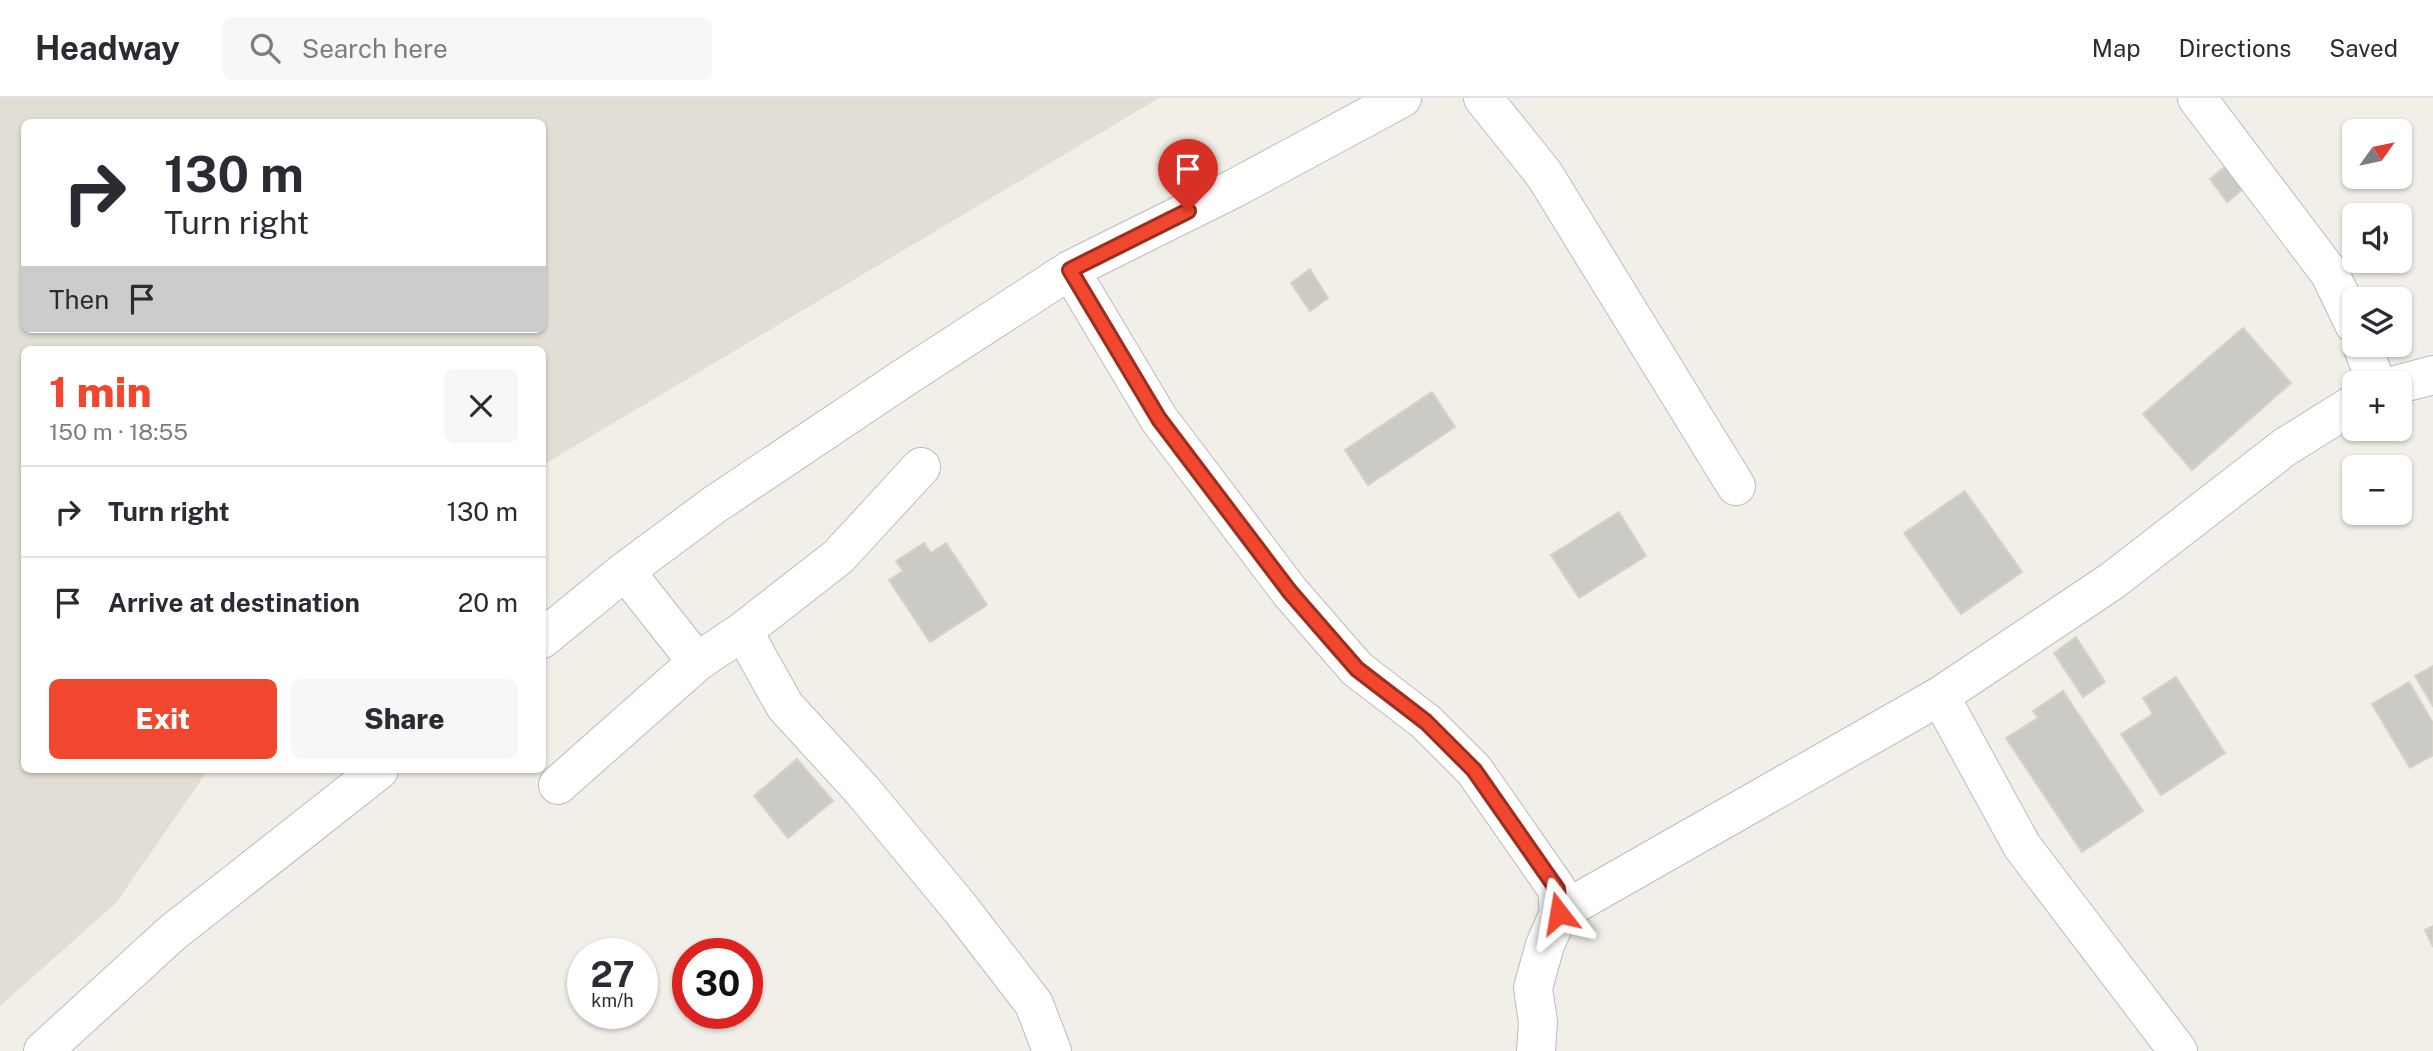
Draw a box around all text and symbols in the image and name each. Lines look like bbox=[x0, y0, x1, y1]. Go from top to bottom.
search box bbox=[222, 17, 712, 80]
text: Headway bbox=[35, 29, 180, 67]
icon: search bbox=[246, 29, 284, 67]
text: Search here bbox=[302, 33, 448, 64]
text: Map bbox=[2092, 34, 2141, 62]
text: Directions bbox=[2179, 34, 2291, 62]
text: Saved bbox=[2329, 34, 2398, 62]
north arrow bbox=[2342, 119, 2412, 189]
map controls bbox=[2342, 119, 2412, 525]
pin bbox=[1158, 139, 1218, 211]
text: 130 m bbox=[164, 145, 304, 203]
icon: right bbox=[49, 147, 140, 238]
icon: arrive bbox=[1169, 150, 1207, 188]
button: sound bbox=[2342, 203, 2412, 273]
text: Turn right bbox=[164, 204, 309, 241]
icon: arrive bbox=[123, 280, 161, 318]
text: Then bbox=[49, 284, 109, 315]
button: layers bbox=[2342, 287, 2412, 357]
text: 1 min bbox=[49, 367, 152, 416]
button: close bbox=[444, 369, 518, 443]
button: + bbox=[2342, 371, 2412, 441]
text: 150 m · 18:55 bbox=[49, 418, 188, 445]
button: − bbox=[2342, 455, 2412, 525]
icon: right bbox=[49, 493, 87, 531]
text: Turn right bbox=[108, 496, 230, 527]
text: 130 m bbox=[446, 496, 518, 527]
icon: arrive bbox=[49, 584, 87, 622]
text: Arrive at destination bbox=[108, 587, 360, 618]
text: 20 m bbox=[458, 587, 518, 618]
button: Exit bbox=[49, 679, 277, 759]
button: Share bbox=[291, 679, 518, 759]
position arrow bbox=[1522, 876, 1596, 950]
speed limit sign: 30 bbox=[672, 938, 763, 1029]
text: 27 bbox=[590, 954, 635, 995]
text: km/h bbox=[591, 990, 634, 1011]

